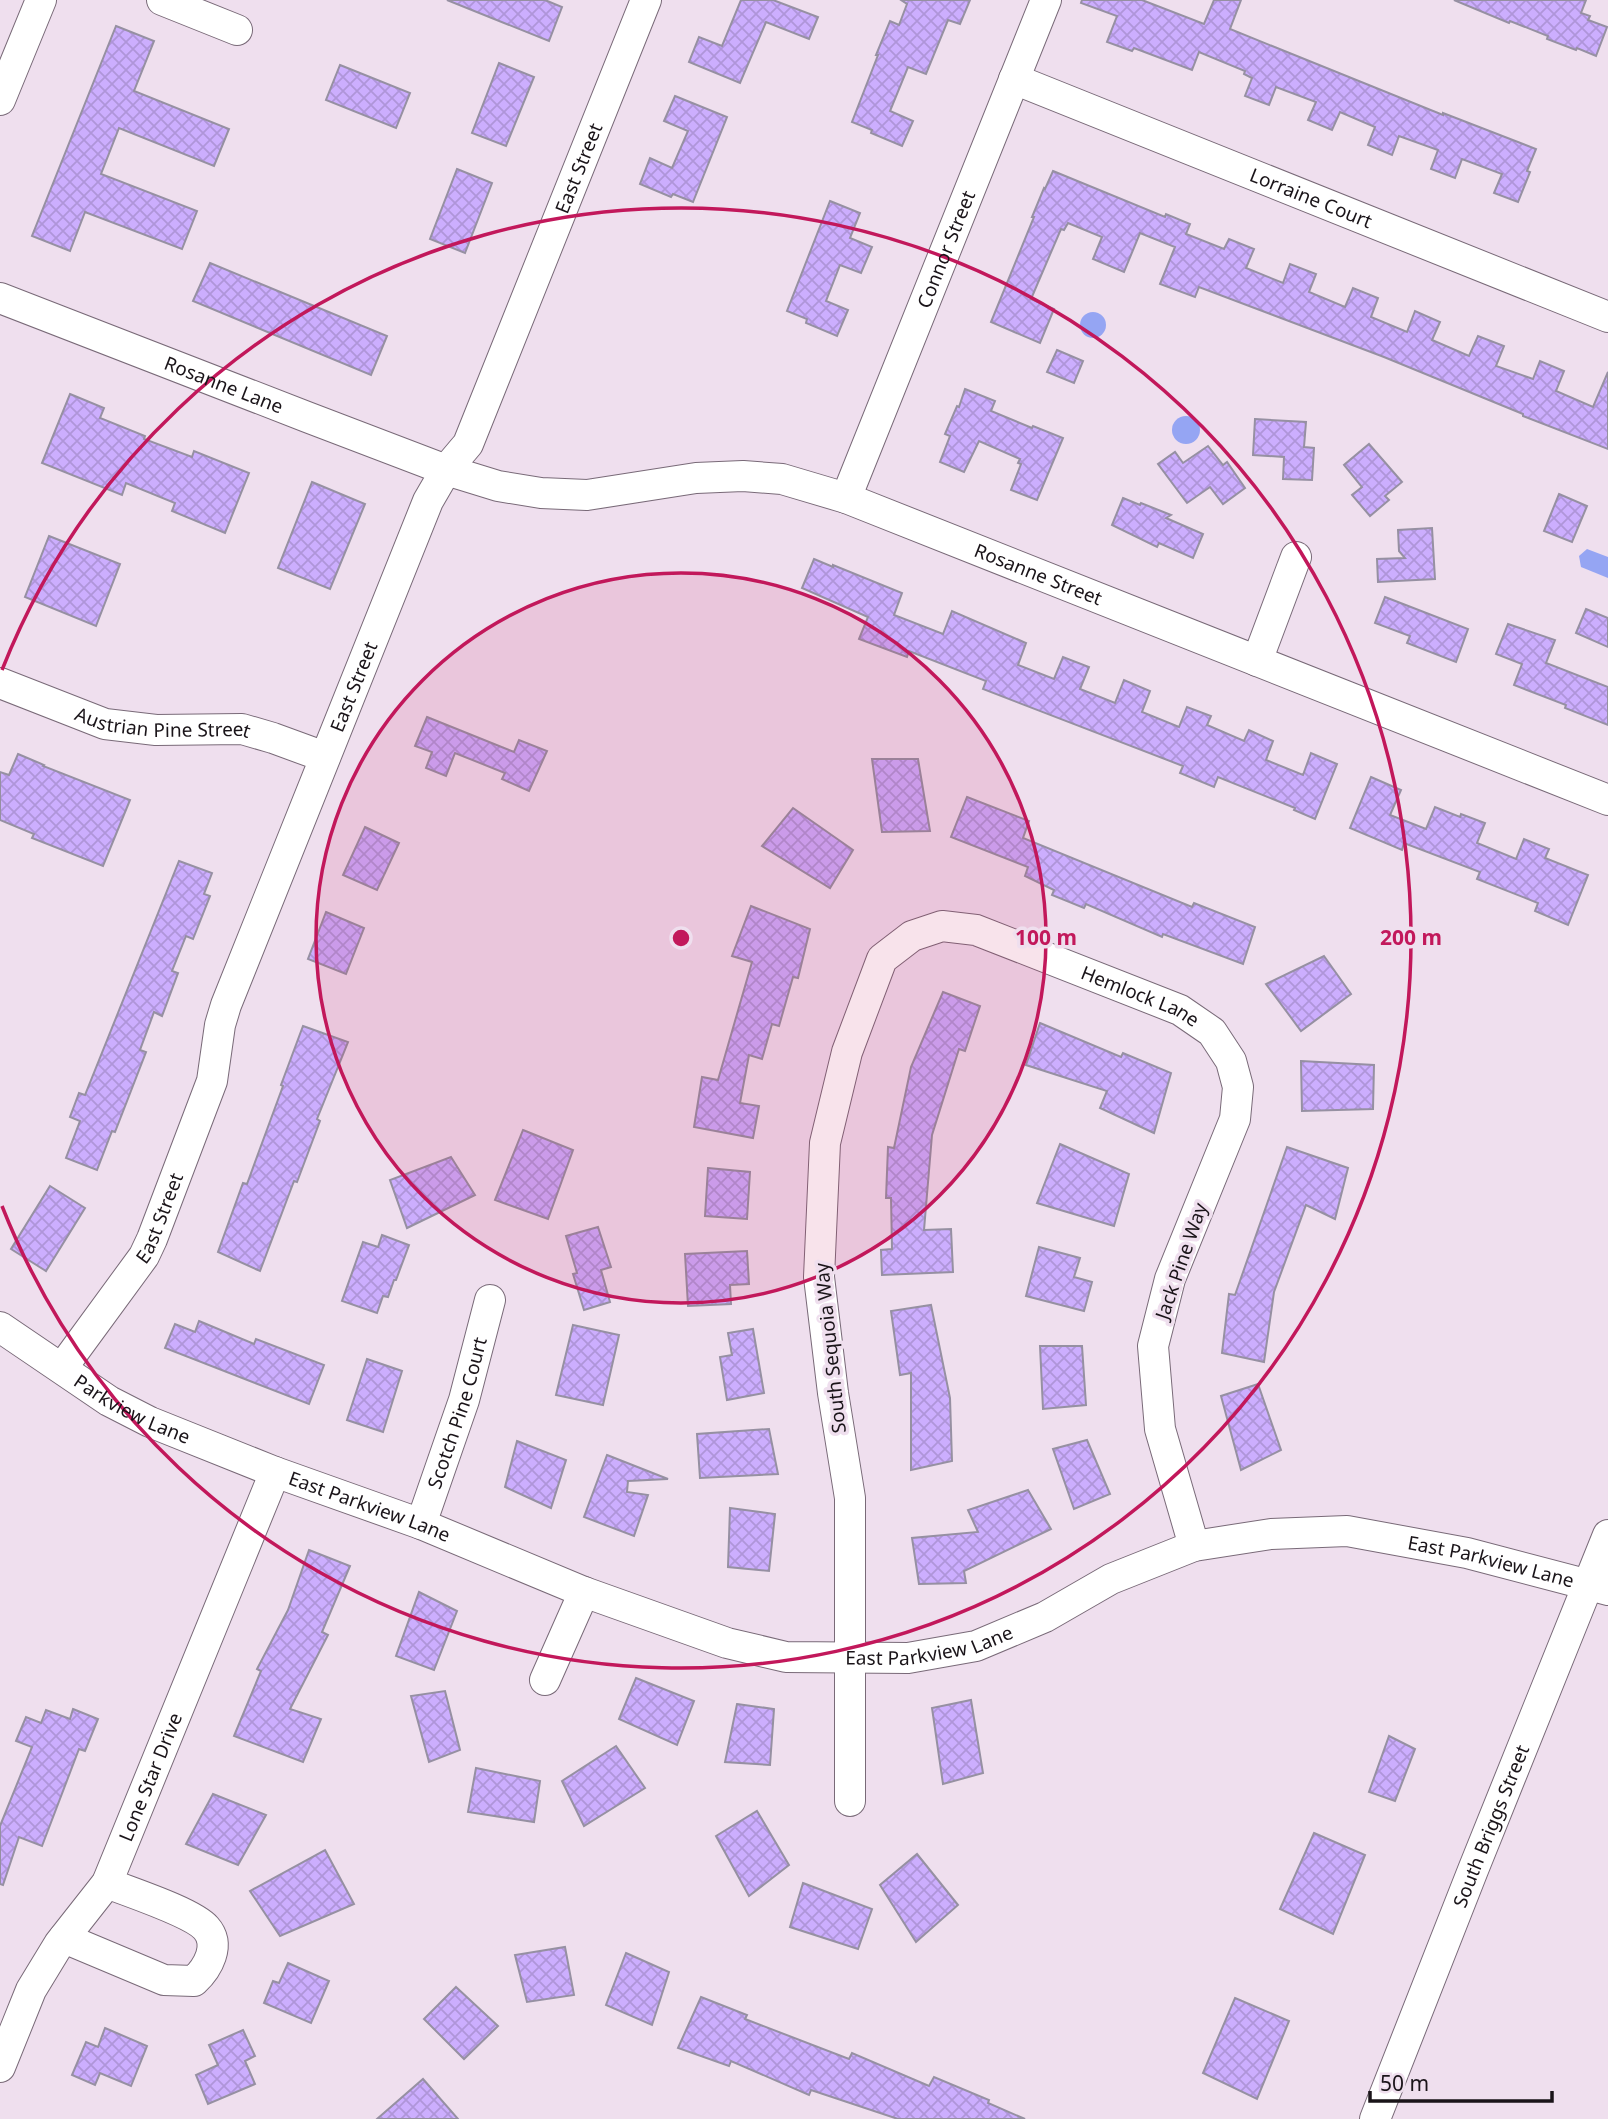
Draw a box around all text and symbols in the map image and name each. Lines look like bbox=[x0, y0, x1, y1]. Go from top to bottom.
street label: East Street bbox=[549, 119, 608, 217]
street label: Lorraine Court bbox=[1246, 162, 1376, 234]
street label: Connor Street bbox=[911, 187, 981, 312]
street label: Rosanne Lane bbox=[161, 350, 287, 420]
street label: Rosanne Street bbox=[970, 537, 1106, 611]
street label: East Street bbox=[324, 638, 383, 736]
street label: Austrian Pine Street bbox=[71, 701, 254, 744]
text: 100 m bbox=[1015, 923, 1077, 951]
text: 200 m bbox=[1380, 923, 1442, 951]
centre of rings bbox=[669, 926, 693, 950]
street label: Hemlock Lane bbox=[1077, 959, 1205, 1033]
street label: East Street bbox=[130, 1169, 189, 1269]
street label: Jack Pine Way bbox=[1148, 1199, 1213, 1325]
street label: South Sequoia Way bbox=[808, 1261, 852, 1435]
street label: Scotch Pine Court bbox=[421, 1334, 493, 1492]
street label: Parkview Lane bbox=[69, 1368, 194, 1450]
street label: East Parkview Lane bbox=[285, 1465, 454, 1548]
street label: East Parkview Lane bbox=[1406, 1529, 1577, 1594]
street label: East Parkview Lane bbox=[845, 1619, 1017, 1671]
street label: Lone Star Drive bbox=[112, 1709, 188, 1845]
street label: South Briggs Street bbox=[1447, 1741, 1535, 1911]
scale bar bbox=[1370, 2060, 1552, 2104]
text: 50 m bbox=[1380, 2069, 1429, 2097]

